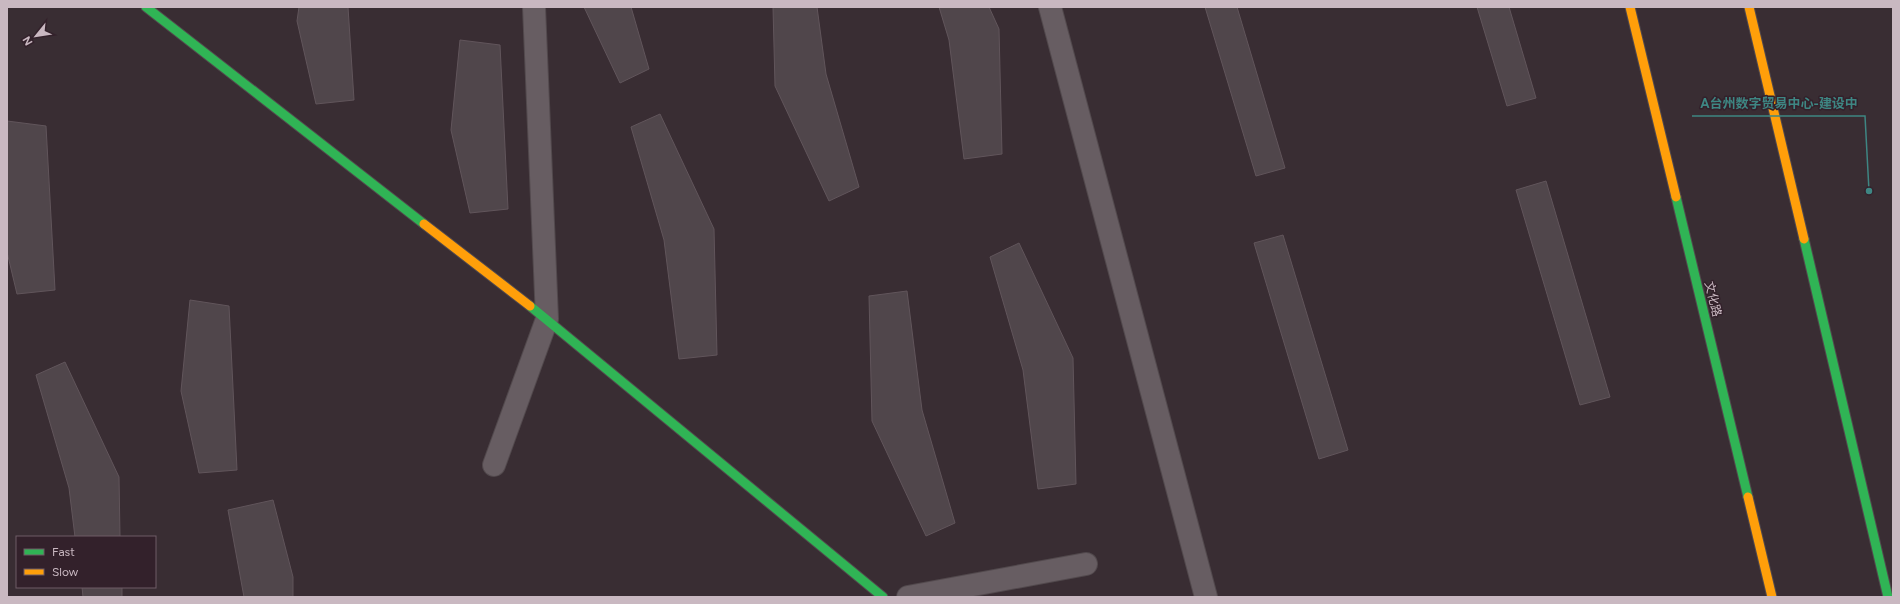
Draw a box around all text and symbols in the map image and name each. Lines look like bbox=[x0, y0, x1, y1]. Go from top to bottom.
north arrow bbox=[16, 16, 56, 56]
text: N bbox=[20, 34, 36, 48]
callout: A台州数字贸易中心-建设中 bbox=[1692, 91, 1865, 116]
text: A台州数字贸易中心-建设中 bbox=[1700, 96, 1858, 111]
street label: 文化路 bbox=[1702, 280, 1724, 318]
legend bbox=[16, 536, 156, 588]
text: Fast bbox=[52, 545, 75, 559]
text: Slow bbox=[52, 565, 79, 579]

